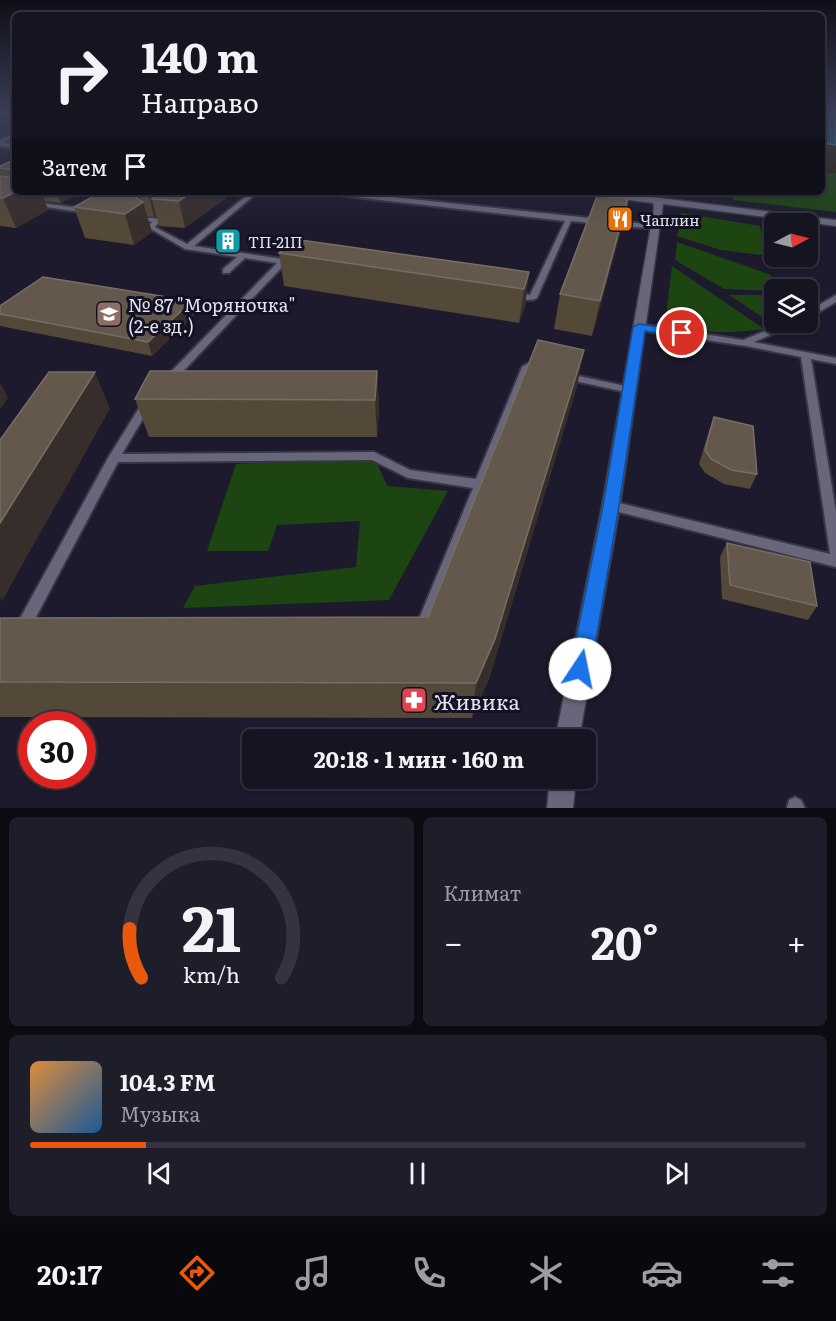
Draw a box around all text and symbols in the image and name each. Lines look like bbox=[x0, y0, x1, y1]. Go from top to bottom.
text: 140 m bbox=[141, 24, 258, 86]
icon: right bbox=[42, 36, 120, 114]
text: Направо bbox=[141, 81, 259, 121]
text: Затем bbox=[42, 150, 107, 183]
icon: arrive bbox=[119, 150, 152, 183]
restaurant icon: Чаплин bbox=[605, 204, 635, 234]
place label: Чаплин bbox=[640, 208, 700, 231]
north arrow bbox=[764, 213, 818, 267]
map controls bbox=[764, 213, 818, 333]
building icon: ТП-21П bbox=[213, 226, 243, 256]
place label: ТП-21П bbox=[248, 230, 303, 253]
button: layers bbox=[764, 279, 818, 333]
place label: № 87 "Моряночка" (2-е зд.) bbox=[128, 291, 295, 339]
school or university icon: № 87 "Моряночка" (2-е зд.) bbox=[94, 299, 124, 329]
pin bbox=[656, 307, 707, 358]
icon: arrive bbox=[665, 316, 698, 349]
position arrow bbox=[548, 637, 612, 701]
pharmacy icon: Живика bbox=[399, 685, 429, 715]
place label: Живика bbox=[434, 685, 521, 716]
speed limit sign: 30 bbox=[18, 711, 96, 789]
text: 20:18 · 1 мин · 160 m bbox=[314, 742, 524, 775]
text: Климат bbox=[444, 877, 521, 907]
text: 21 bbox=[182, 879, 241, 971]
text: 20° bbox=[591, 907, 659, 974]
text: − bbox=[444, 916, 463, 965]
text: + bbox=[787, 916, 806, 965]
text: km/h bbox=[183, 959, 240, 991]
text: 104.3 FM bbox=[120, 1065, 215, 1098]
text: Музыка bbox=[120, 1098, 200, 1128]
icon: previous bbox=[143, 1157, 176, 1190]
icon: pause bbox=[401, 1157, 434, 1190]
icon: next bbox=[660, 1157, 693, 1190]
icon: directions bbox=[176, 1252, 218, 1294]
icon: music bbox=[292, 1252, 334, 1294]
icon: phone bbox=[408, 1252, 450, 1294]
icon: climate bbox=[525, 1252, 567, 1294]
icon: car bbox=[641, 1252, 683, 1294]
icon: filters bbox=[757, 1252, 799, 1294]
text: 20:17 bbox=[37, 1253, 102, 1293]

